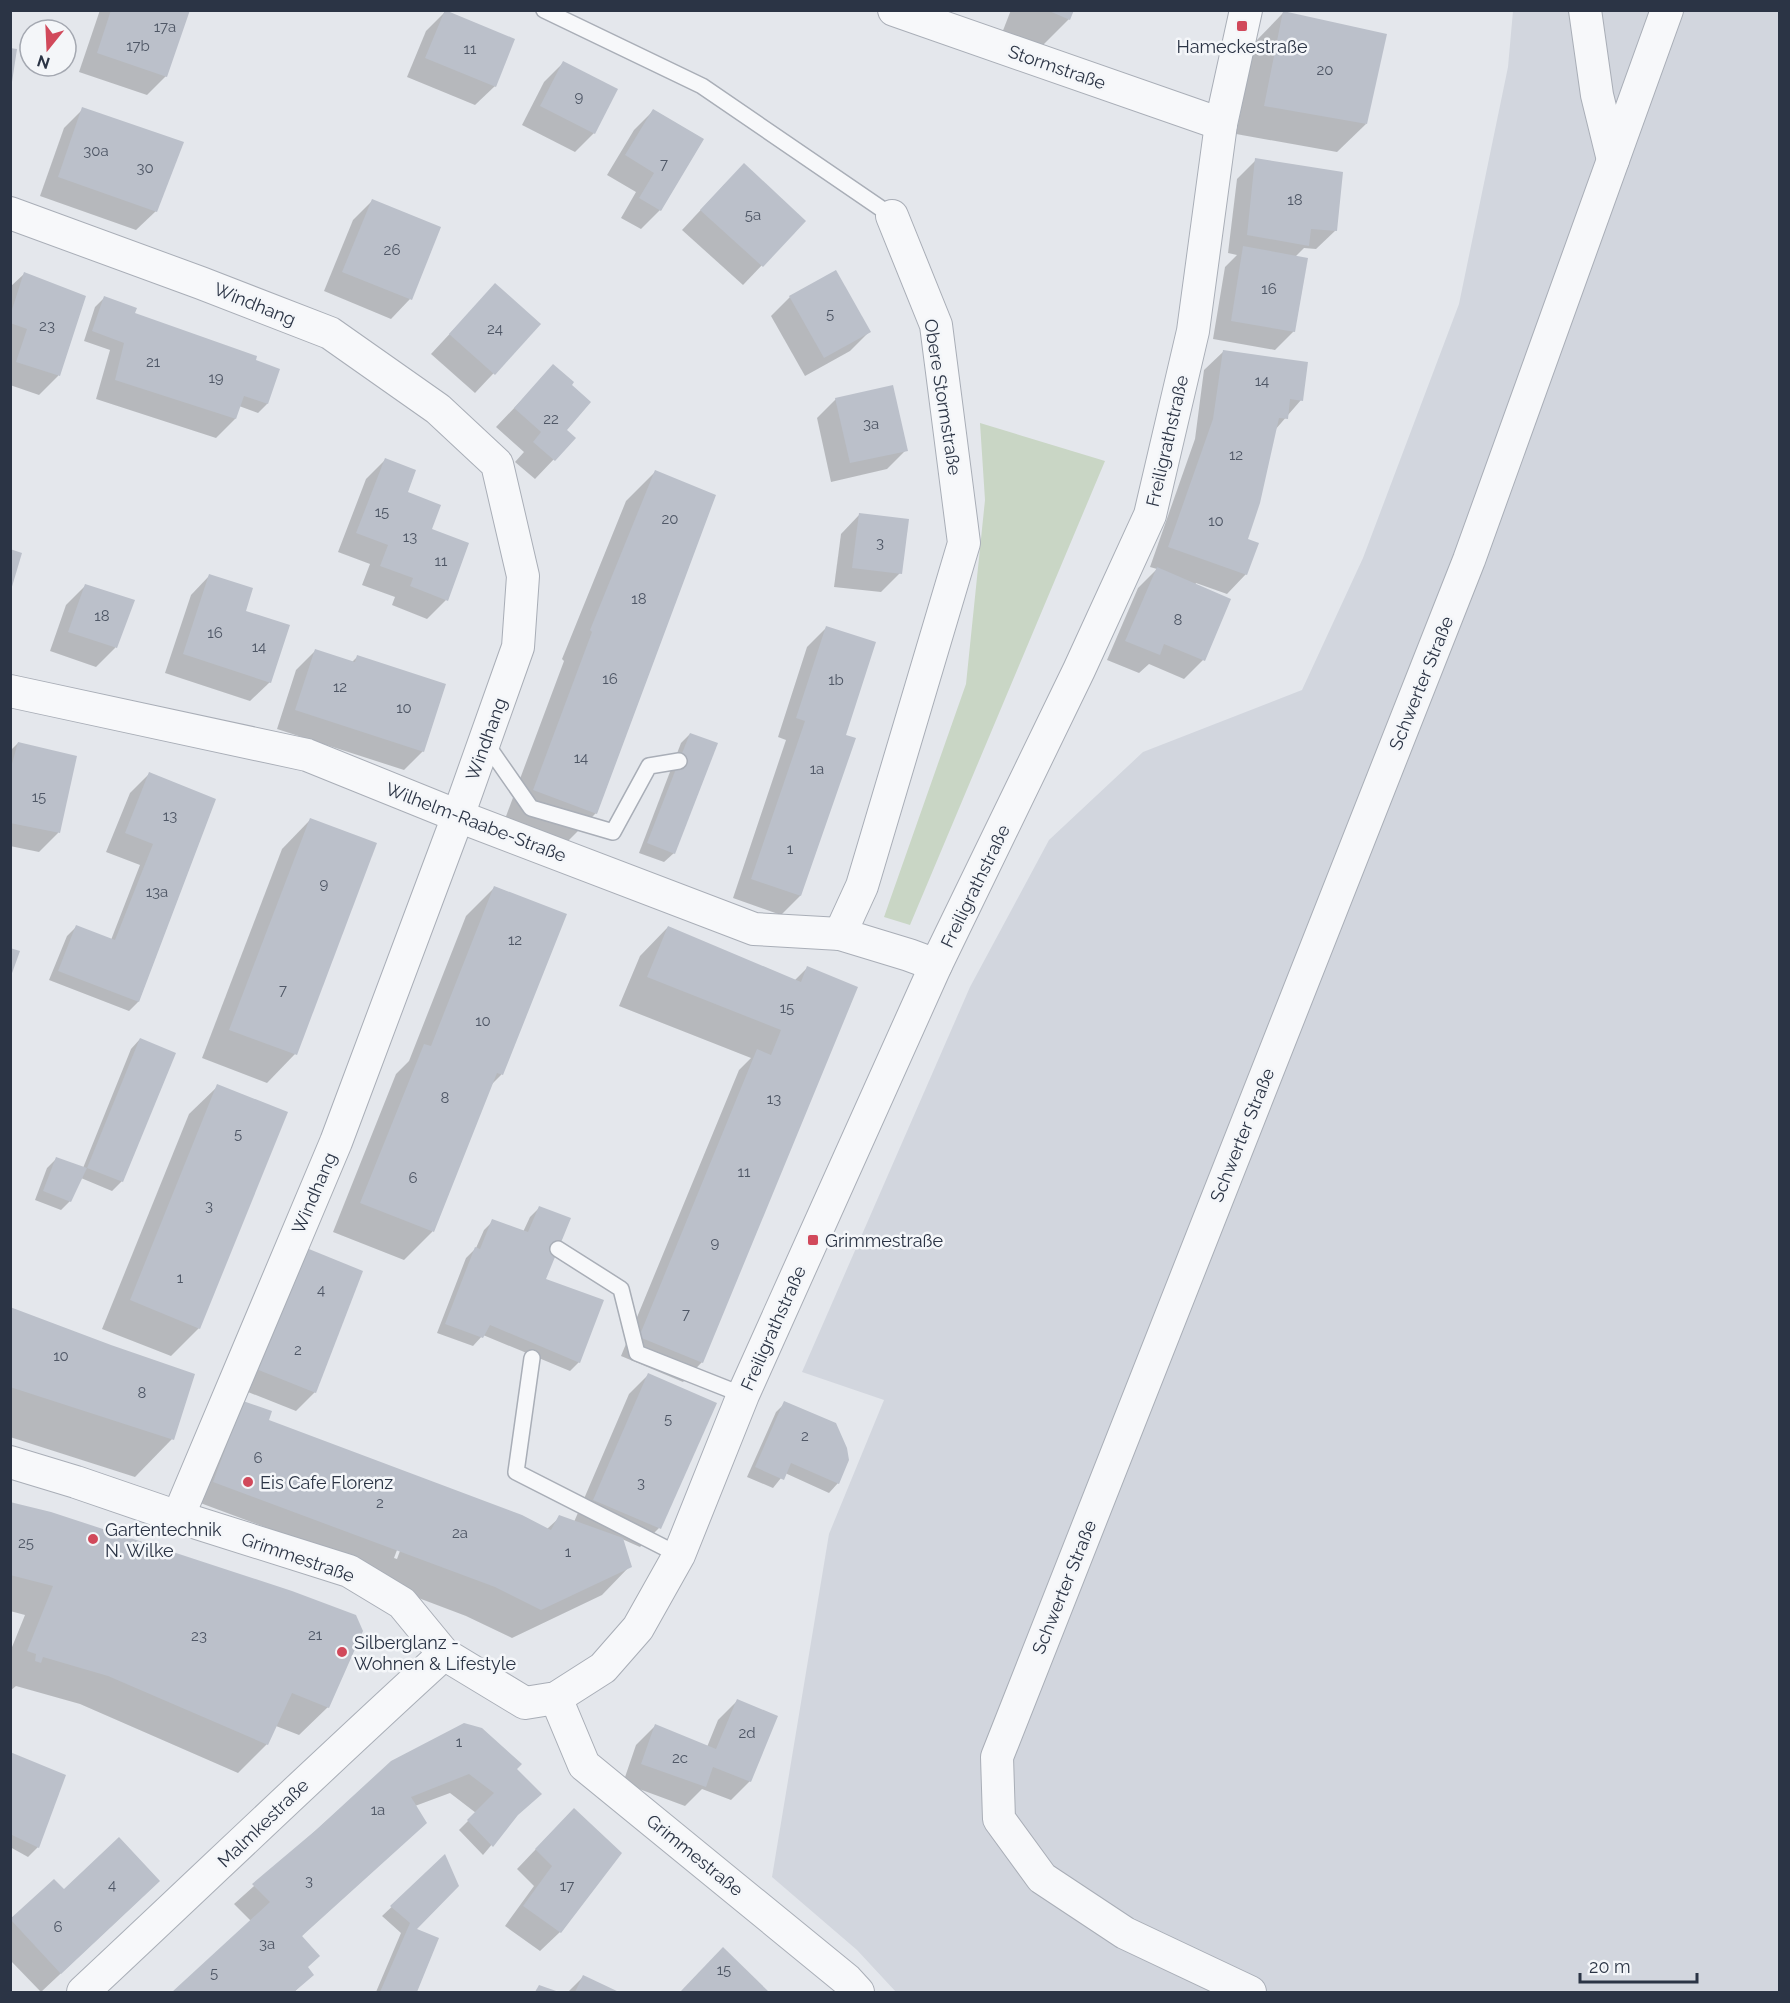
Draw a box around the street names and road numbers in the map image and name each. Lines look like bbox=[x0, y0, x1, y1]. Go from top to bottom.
street label: Stormstraße bbox=[1006, 41, 1109, 94]
street label: Windhang bbox=[211, 278, 299, 330]
street label: Obere Stormstraße bbox=[920, 317, 966, 477]
street label: Freiligrathstraße bbox=[1142, 373, 1192, 509]
street label: Schwerter Straße bbox=[1385, 613, 1458, 753]
street label: Windhang bbox=[461, 695, 511, 783]
street label: Wilhelm-Raabe-Straße bbox=[383, 778, 570, 866]
street label: Freiligrathstraße bbox=[936, 821, 1014, 951]
street label: Schwerter Straße bbox=[1206, 1065, 1279, 1205]
street label: Windhang bbox=[287, 1149, 341, 1237]
street label: Freiligrathstraße bbox=[736, 1262, 810, 1394]
street label: Schwerter Straße bbox=[1028, 1517, 1101, 1657]
street label: Grimmestraße bbox=[239, 1528, 358, 1586]
street label: Malmkestraße bbox=[213, 1774, 313, 1871]
street label: Grimmestraße bbox=[643, 1810, 748, 1901]

